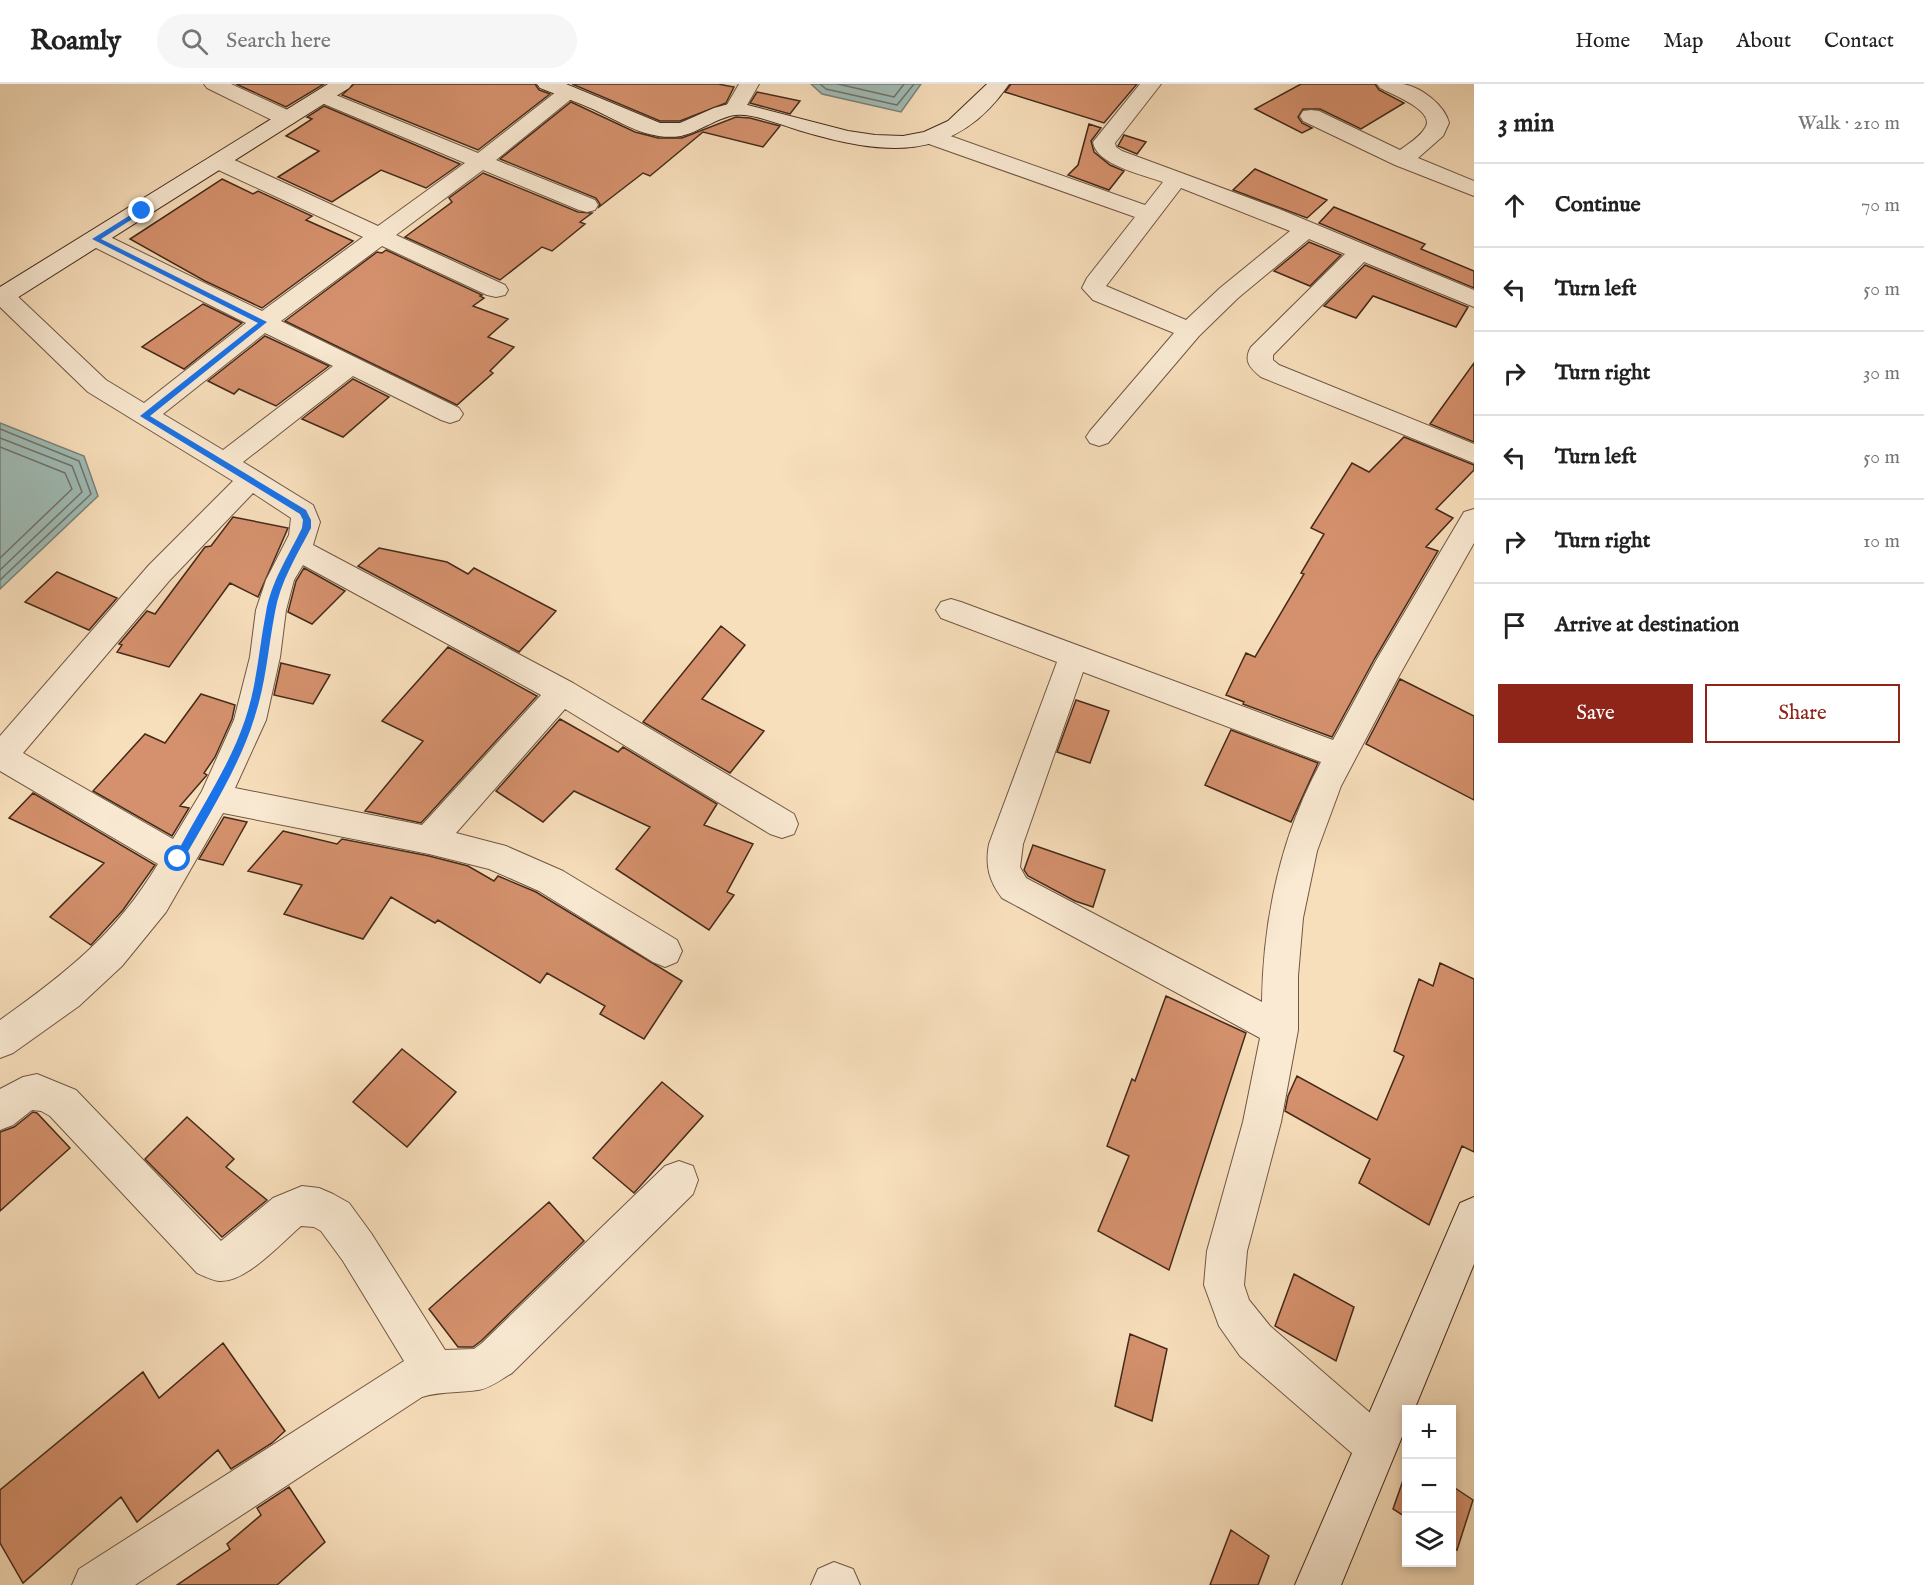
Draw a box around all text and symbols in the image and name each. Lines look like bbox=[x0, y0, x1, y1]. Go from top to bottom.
search box bbox=[157, 14, 577, 68]
text: Roamly bbox=[30, 24, 121, 59]
icon: search bbox=[178, 25, 211, 58]
text: Search here bbox=[226, 27, 331, 55]
text: Home bbox=[1575, 28, 1630, 55]
text: Map bbox=[1663, 28, 1703, 55]
text: About bbox=[1736, 28, 1791, 55]
text: Contact bbox=[1824, 28, 1894, 55]
text: 3 min bbox=[1498, 107, 1554, 140]
text: Walk · 210 m bbox=[1798, 111, 1900, 136]
icon: ahead bbox=[1498, 189, 1531, 222]
text: Continue bbox=[1555, 191, 1641, 219]
text: 70 m bbox=[1861, 193, 1900, 218]
route end bbox=[128, 197, 154, 223]
icon: left bbox=[1498, 273, 1531, 306]
text: Turn left bbox=[1555, 275, 1637, 303]
text: 50 m bbox=[1863, 277, 1900, 302]
icon: right bbox=[1498, 357, 1531, 390]
text: Turn right bbox=[1555, 359, 1650, 387]
text: 30 m bbox=[1863, 361, 1900, 386]
icon: left bbox=[1498, 441, 1531, 474]
text: Turn left bbox=[1555, 443, 1637, 471]
text: 50 m bbox=[1863, 445, 1900, 470]
icon: right bbox=[1498, 525, 1531, 558]
text: Turn right bbox=[1555, 527, 1650, 555]
text: 10 m bbox=[1863, 529, 1900, 554]
icon: arrive bbox=[1498, 609, 1531, 642]
text: Arrive at destination bbox=[1555, 611, 1739, 639]
button: Save bbox=[1498, 684, 1693, 743]
button: Share bbox=[1705, 684, 1900, 743]
route start bbox=[164, 845, 190, 871]
map controls bbox=[1402, 1405, 1456, 1567]
button: + bbox=[1402, 1405, 1456, 1459]
button: − bbox=[1402, 1459, 1456, 1513]
button: layers bbox=[1402, 1513, 1456, 1567]

